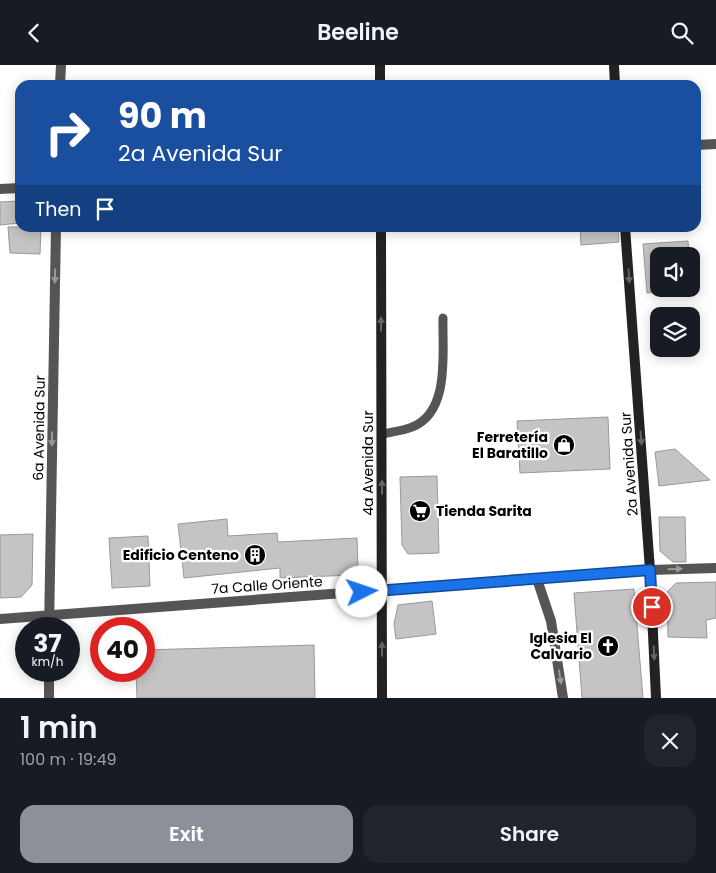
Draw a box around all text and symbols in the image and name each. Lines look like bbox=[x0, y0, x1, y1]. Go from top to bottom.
text: Beeline bbox=[317, 17, 399, 48]
icon: back bbox=[20, 19, 48, 47]
icon: search bbox=[668, 19, 696, 47]
text: 90 m bbox=[118, 91, 207, 140]
icon: right bbox=[35, 100, 100, 165]
text: 2a Avenida Sur bbox=[118, 138, 283, 169]
icon: arrive bbox=[91, 195, 119, 223]
text: Then bbox=[35, 196, 81, 223]
map controls bbox=[650, 247, 700, 357]
button: sound bbox=[650, 247, 700, 297]
one-way arrow bbox=[51, 268, 59, 284]
one-way arrow bbox=[625, 268, 633, 284]
button: layers bbox=[650, 307, 700, 357]
one-way arrow bbox=[377, 316, 385, 332]
street label: 6a Avenida Sur bbox=[28, 375, 50, 481]
street label: 4a Avenida Sur bbox=[358, 410, 378, 516]
street label: 2a Avenida Sur bbox=[615, 411, 643, 517]
place label: Ferretería El Baratillo bbox=[472, 427, 548, 463]
one-way arrow bbox=[637, 430, 645, 446]
one-way arrow bbox=[48, 431, 56, 447]
shop icon: Ferretería El Baratillo bbox=[552, 433, 576, 457]
one-way arrow bbox=[378, 479, 386, 495]
supermarket icon: Tienda Sarita bbox=[408, 499, 432, 523]
place label: Tienda Sarita bbox=[436, 501, 532, 521]
building icon: Edificio Centeno bbox=[243, 543, 267, 567]
place label: Edificio Centeno bbox=[123, 545, 239, 565]
position arrow bbox=[335, 565, 387, 617]
one-way arrow bbox=[667, 565, 683, 573]
street label: 7a Calle Oriente bbox=[211, 571, 324, 599]
pin bbox=[631, 586, 673, 628]
icon: arrive bbox=[638, 593, 666, 621]
speed limit sign: 40 bbox=[90, 617, 155, 682]
text: 37 bbox=[33, 626, 62, 661]
place label: Iglesia El Calvario bbox=[529, 628, 592, 664]
church icon: Iglesia El Calvario bbox=[596, 634, 620, 658]
one-way arrow bbox=[378, 641, 386, 657]
one-way arrow bbox=[650, 645, 658, 661]
text: km/h bbox=[32, 653, 63, 670]
one-way arrow bbox=[556, 669, 564, 685]
text: 1 min bbox=[20, 706, 98, 749]
button: close bbox=[644, 715, 696, 767]
text: 100 m · 19:49 bbox=[20, 748, 117, 771]
button: Exit bbox=[20, 805, 353, 863]
button: Share bbox=[363, 805, 696, 863]

